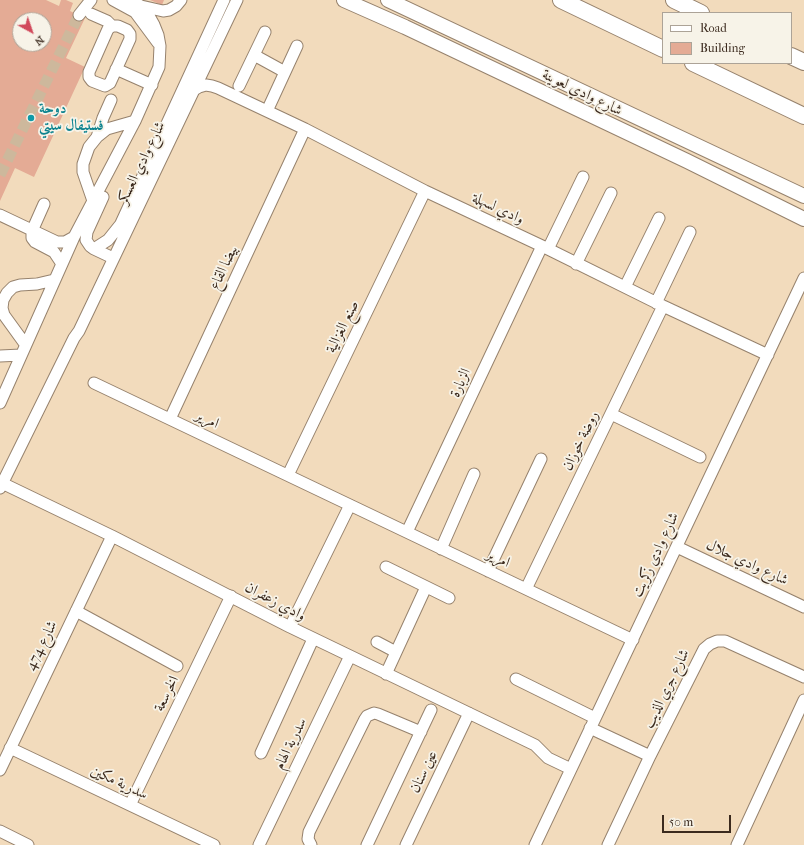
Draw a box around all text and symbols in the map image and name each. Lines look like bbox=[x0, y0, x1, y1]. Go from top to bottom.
north arrow bbox=[12, 12, 52, 52]
legend bbox=[662, 12, 792, 64]
text: Road bbox=[700, 21, 727, 35]
text: N bbox=[32, 33, 47, 48]
text: Building bbox=[700, 41, 745, 55]
street label: شارع وادي لعوينة bbox=[539, 66, 625, 120]
place label: دوحة فستيفال سيتي bbox=[39, 100, 104, 135]
marker: دوحة فستيفال سيتي bbox=[26, 113, 36, 123]
street label: شارع وادي العسكر bbox=[114, 119, 170, 207]
street label: وادي لسهلة bbox=[469, 189, 527, 229]
street label: بيضا القاع bbox=[206, 243, 242, 293]
street label: صنع الغزالية bbox=[323, 298, 363, 356]
street label: الزبارة bbox=[447, 366, 475, 400]
street label: امرير bbox=[192, 407, 222, 433]
street label: روضة خوزان bbox=[559, 408, 603, 474]
street label: شارع وادي زكريت bbox=[629, 510, 683, 600]
street label: شارع وادي جلال bbox=[703, 536, 791, 590]
street label: امرير bbox=[483, 546, 513, 572]
street label: وادي زعفران bbox=[241, 578, 309, 626]
street label: شارع 474 bbox=[22, 618, 62, 674]
street label: شارع جري الذيب bbox=[640, 646, 694, 732]
street label: الخرسعة bbox=[151, 673, 183, 715]
street label: سدرية الهام bbox=[271, 715, 311, 773]
street label: عين سنان bbox=[406, 748, 442, 796]
street label: سدرية مكين bbox=[87, 762, 151, 804]
scale bar bbox=[664, 807, 733, 833]
text: 50 m bbox=[669, 815, 693, 829]

